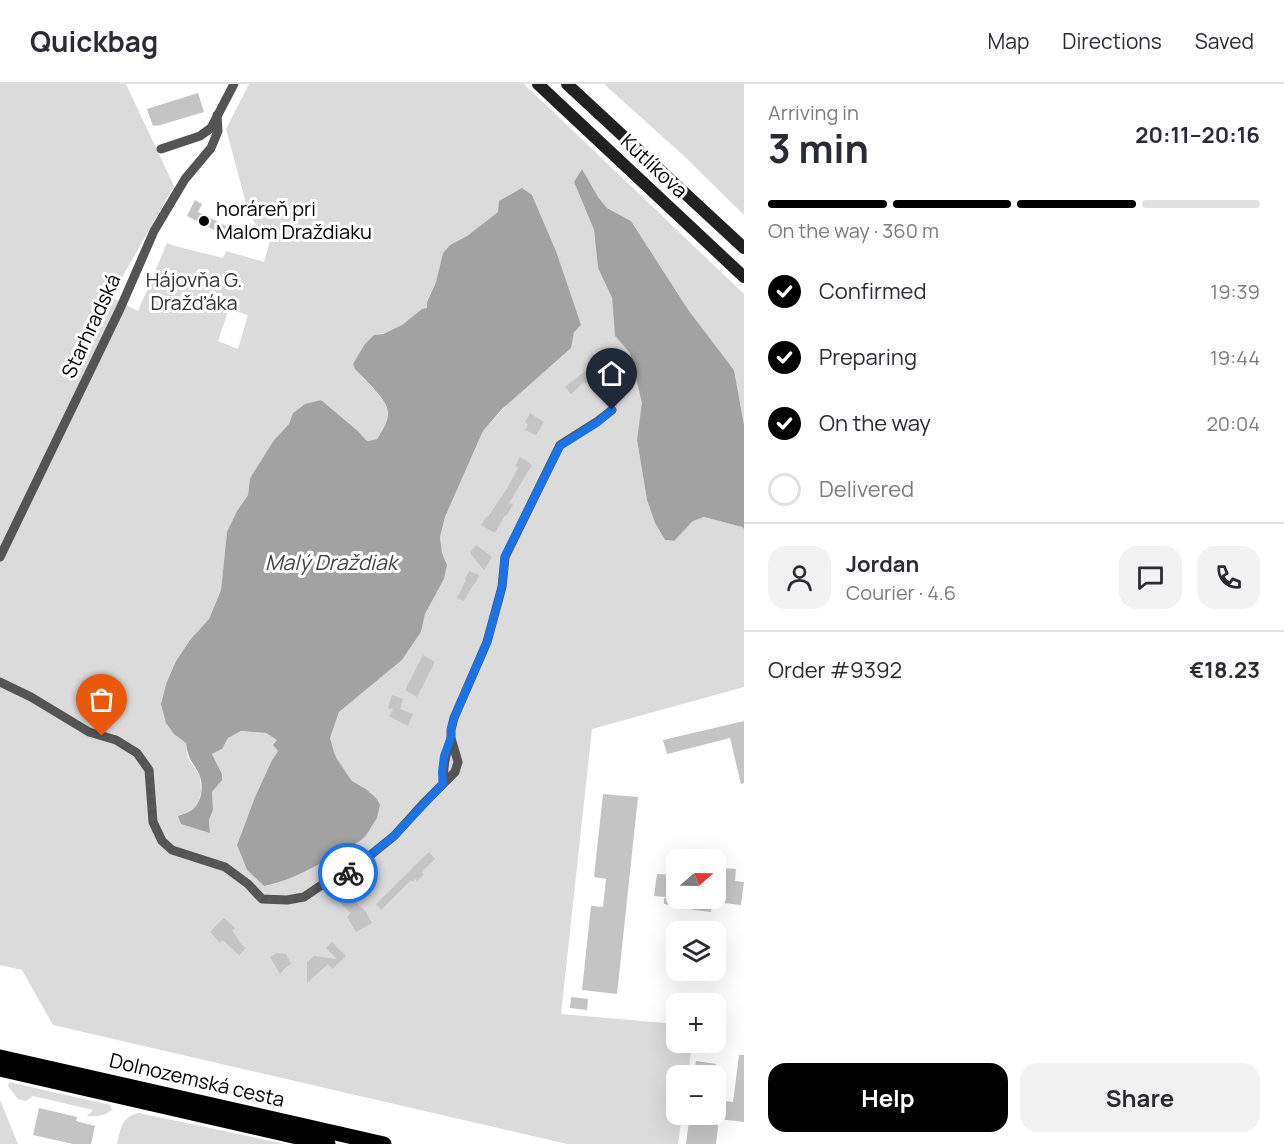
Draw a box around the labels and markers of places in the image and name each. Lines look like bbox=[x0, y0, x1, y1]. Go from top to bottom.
place label: horáreň pri Malom Draždiaku bbox=[216, 195, 372, 245]
marker: horáreň pri Malom Draždiaku bbox=[197, 214, 211, 228]
pin bbox=[586, 348, 637, 410]
pin bbox=[76, 674, 127, 736]

